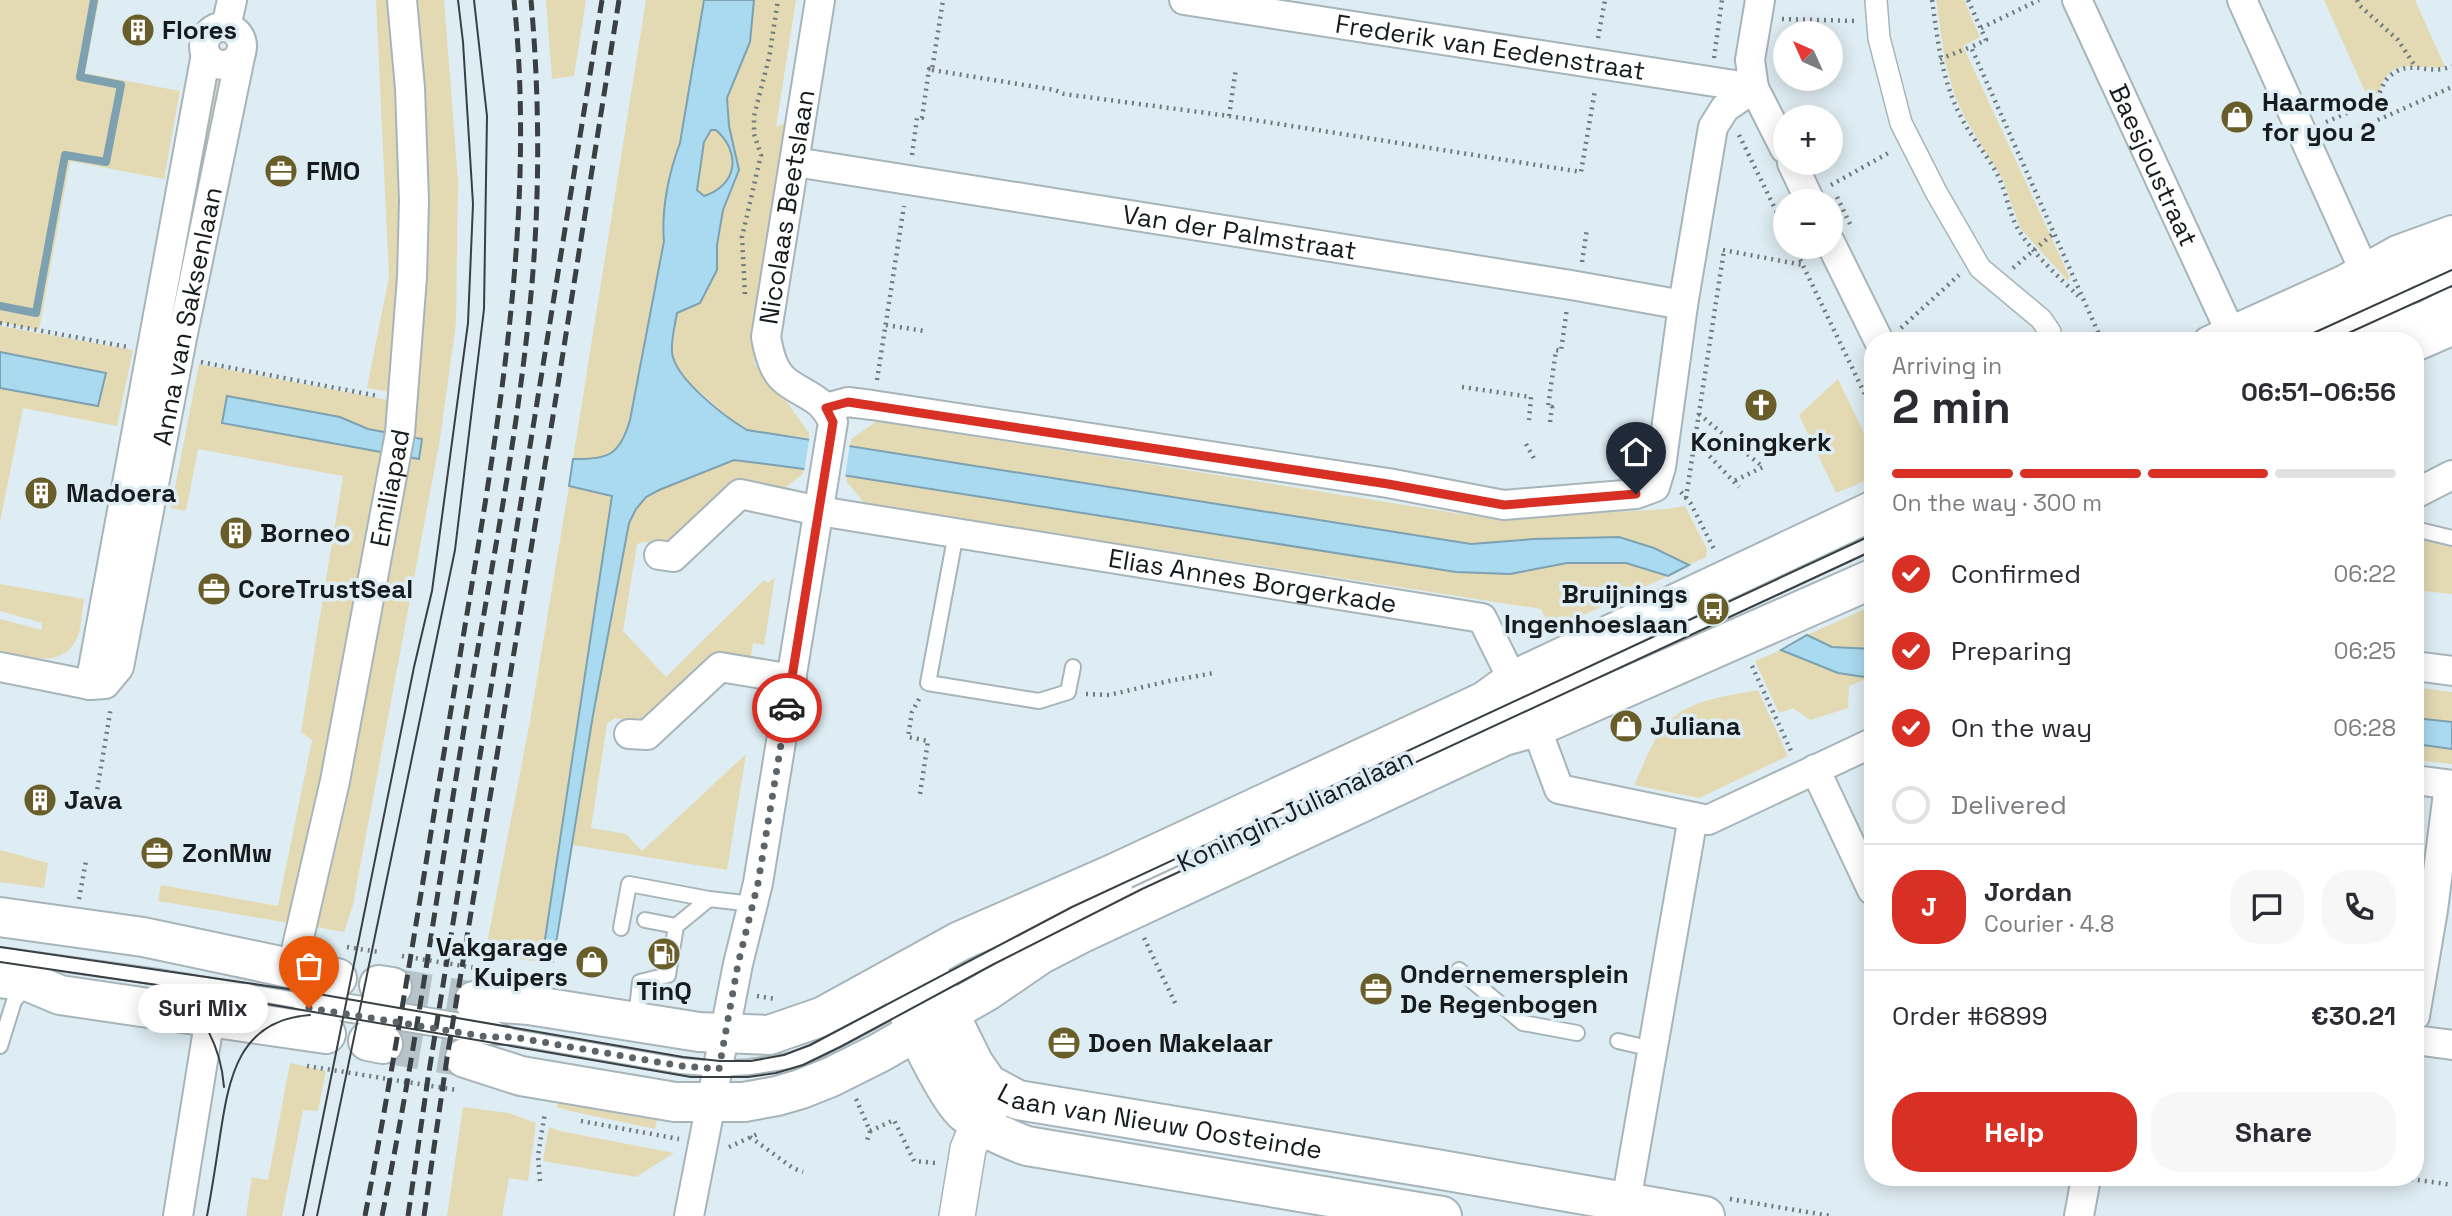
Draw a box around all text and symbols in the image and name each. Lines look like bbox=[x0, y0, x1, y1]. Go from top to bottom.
street label: Frederik van Eedenstraat bbox=[1333, 7, 1648, 88]
building icon: Flores bbox=[119, 11, 157, 49]
place label: Flores bbox=[162, 13, 237, 47]
north arrow bbox=[1773, 21, 1843, 91]
map controls bbox=[1773, 21, 1843, 259]
street label: Baesjoustraat bbox=[2101, 79, 2206, 252]
place label: Haarmode for you 2 bbox=[2262, 85, 2389, 149]
street label: Nicolaas Beetslaan bbox=[751, 87, 822, 327]
shop icon: Haarmode for you 2 bbox=[2218, 98, 2256, 136]
button: + bbox=[1773, 105, 1843, 175]
office icon: FMO bbox=[262, 152, 300, 190]
place label: FMO bbox=[306, 154, 360, 188]
street label: Anna van Saksenlaan bbox=[145, 184, 230, 448]
button: − bbox=[1773, 189, 1843, 259]
street label: Van der Palmstraat bbox=[1120, 197, 1359, 268]
text: Arriving in bbox=[1892, 351, 2002, 381]
text: 06:51–06:56 bbox=[2241, 375, 2396, 409]
text: 2 min bbox=[1892, 378, 2011, 436]
church icon: Koningkerk bbox=[1742, 386, 1780, 424]
pin bbox=[1606, 422, 1666, 494]
place label: Koningkerk bbox=[1690, 425, 1832, 459]
street label: Emiliapad bbox=[362, 426, 417, 550]
icon: home bbox=[1617, 433, 1655, 471]
building icon: Madoera bbox=[22, 474, 60, 512]
place label: Madoera bbox=[66, 476, 176, 510]
text: On the way · 300 m bbox=[1892, 488, 2102, 518]
building icon: Borneo bbox=[217, 514, 255, 552]
place label: Borneo bbox=[260, 516, 350, 550]
street label: Elias Annes Borgerkade bbox=[1106, 541, 1399, 621]
icon: check bbox=[1892, 555, 1930, 593]
text: Confirmed bbox=[1951, 557, 2081, 591]
text: 06:22 bbox=[2334, 559, 2396, 589]
office icon: CoreTrustSeal bbox=[195, 570, 233, 608]
place label: CoreTrustSeal bbox=[238, 572, 413, 606]
place label: Bruijnings Ingenhoeslaan bbox=[1504, 577, 1688, 641]
bus stop icon: Bruijnings Ingenhoeslaan bbox=[1694, 590, 1732, 628]
icon: check bbox=[1892, 632, 1930, 670]
text: Preparing bbox=[1951, 634, 2072, 668]
text: 06:25 bbox=[2334, 636, 2396, 666]
courier bbox=[752, 673, 822, 743]
icon: car bbox=[768, 689, 806, 727]
shop icon: Juliana bbox=[1607, 707, 1645, 745]
place label: Juliana bbox=[1650, 709, 1741, 743]
icon: check bbox=[1892, 709, 1930, 747]
text: On the way bbox=[1951, 711, 2092, 745]
text: 06:28 bbox=[2333, 713, 2396, 743]
street label: Koningin Julianalaan bbox=[1171, 740, 1419, 880]
building icon: Java bbox=[21, 781, 59, 819]
place label: Java bbox=[64, 783, 122, 817]
text: Delivered bbox=[1951, 788, 2067, 822]
office icon: ZonMw bbox=[138, 834, 176, 872]
place label: ZonMw bbox=[182, 836, 272, 870]
button: chat bbox=[2230, 870, 2304, 944]
button: phone bbox=[2322, 870, 2396, 944]
text: Jordan bbox=[1984, 875, 2072, 909]
text: J bbox=[1921, 890, 1937, 924]
text: Courier · 4.8 bbox=[1984, 909, 2114, 939]
place label: Vakgarage Kuipers bbox=[436, 930, 568, 994]
fuel station icon: TinQ bbox=[645, 935, 683, 973]
pin bbox=[279, 936, 339, 1008]
shop icon: Vakgarage Kuipers bbox=[573, 943, 611, 981]
icon: bag bbox=[290, 947, 328, 985]
place label: Ondernemersplein De Regenbogen bbox=[1400, 957, 1629, 1021]
office icon: Ondernemersplein De Regenbogen bbox=[1357, 970, 1395, 1008]
place label: TinQ bbox=[636, 974, 692, 1008]
callout: Suri Mix bbox=[138, 984, 267, 1032]
text: Suri Mix bbox=[158, 993, 248, 1023]
text: Order #6899 bbox=[1892, 999, 2048, 1033]
text: €30.21 bbox=[2311, 999, 2396, 1033]
office icon: Doen Makelaar bbox=[1045, 1024, 1083, 1062]
place label: Doen Makelaar bbox=[1088, 1026, 1273, 1060]
street label: Laan van Nieuw Oosteinde bbox=[992, 1075, 1325, 1167]
button: Help bbox=[1892, 1092, 2137, 1172]
button: Share bbox=[2151, 1092, 2396, 1172]

